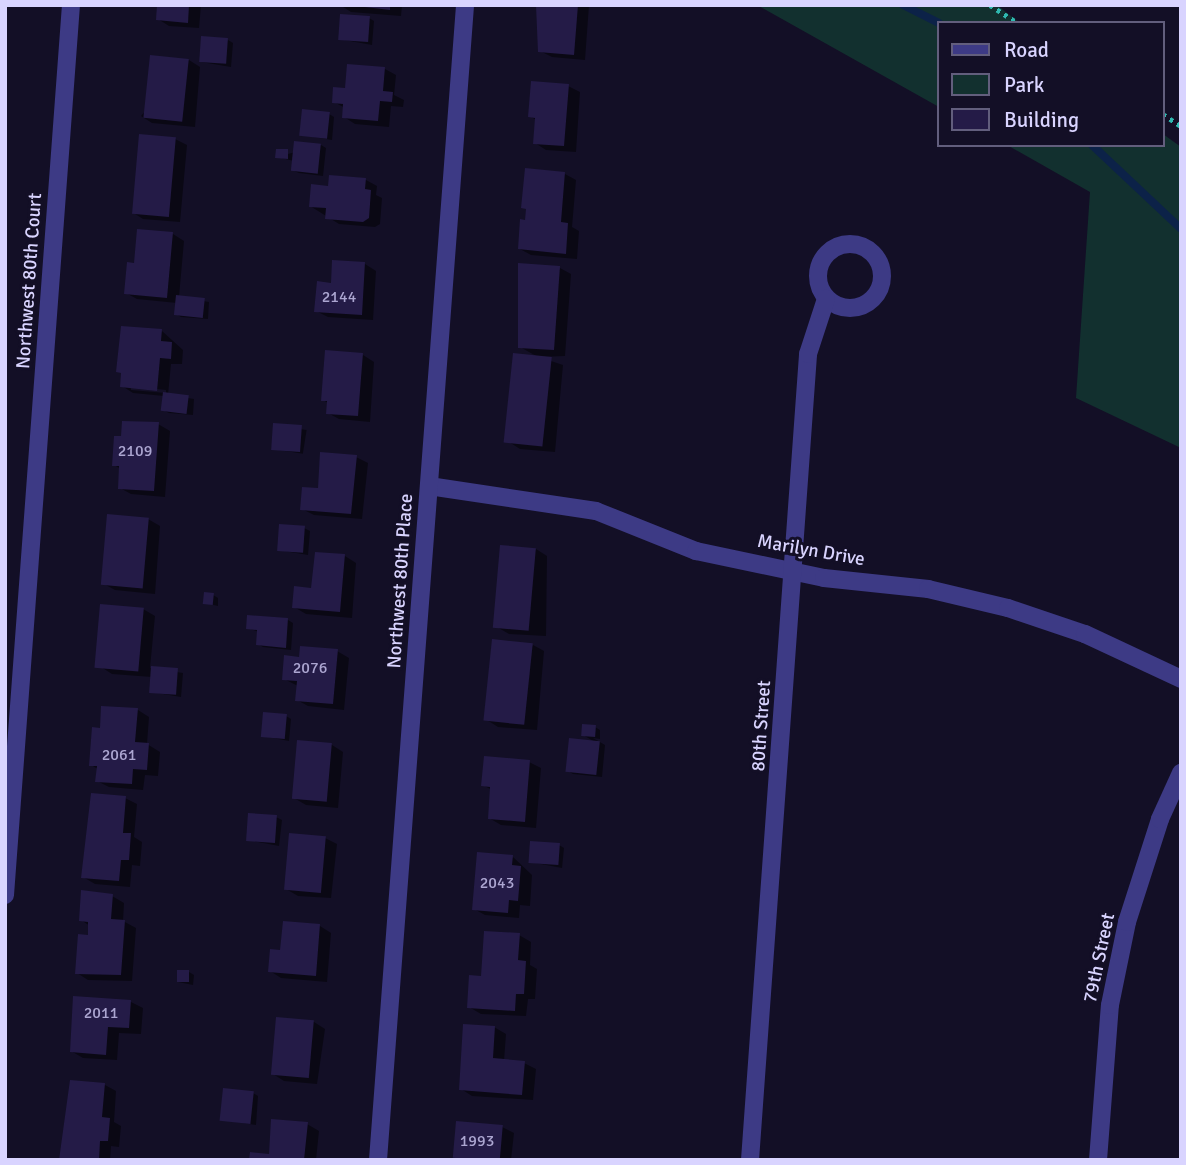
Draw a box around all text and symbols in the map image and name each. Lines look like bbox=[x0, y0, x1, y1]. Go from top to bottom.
legend bbox=[937, 21, 1165, 147]
text: Road bbox=[1004, 37, 1049, 63]
text: Park bbox=[1004, 72, 1044, 98]
text: Building bbox=[1004, 107, 1079, 133]
street label: Northwest 80th Court bbox=[12, 192, 48, 370]
house number: 2144 bbox=[322, 287, 356, 307]
house number: 2109 bbox=[118, 441, 152, 461]
street label: Northwest 80th Place bbox=[384, 493, 418, 669]
street label: Marilyn Drive bbox=[755, 530, 867, 572]
house number: 2076 bbox=[293, 658, 327, 678]
street label: 80th Street bbox=[747, 680, 777, 772]
house number: 2061 bbox=[102, 745, 136, 765]
house number: 2043 bbox=[480, 873, 514, 893]
street label: 79th Street bbox=[1079, 911, 1121, 1005]
house number: 2011 bbox=[84, 1003, 118, 1023]
house number: 1993 bbox=[460, 1131, 494, 1151]

